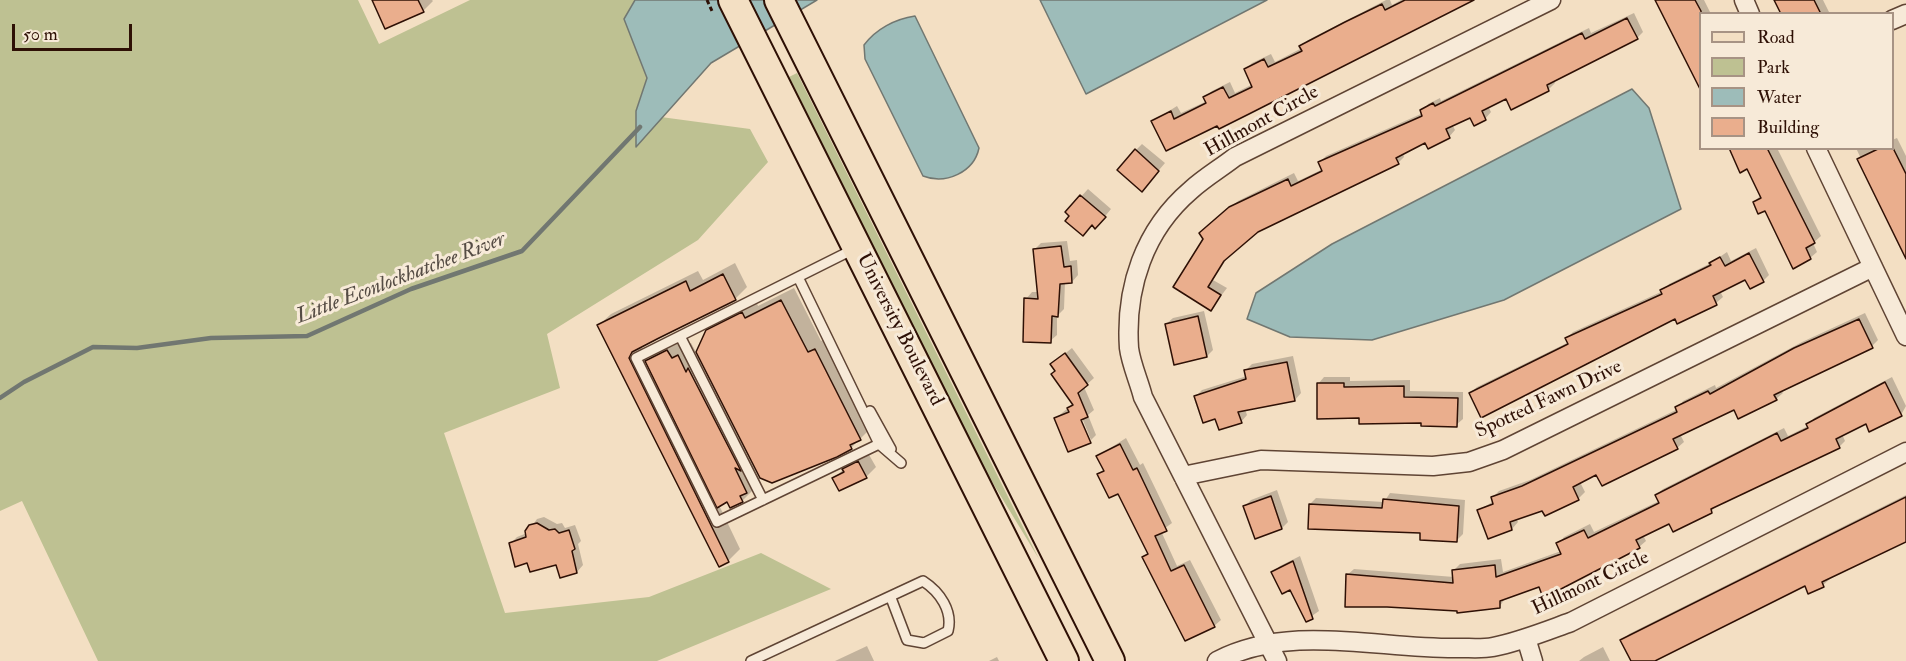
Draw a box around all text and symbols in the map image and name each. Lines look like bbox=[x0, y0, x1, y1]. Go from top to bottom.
scale bar bbox=[15, 12, 135, 50]
legend bbox=[1699, 12, 1894, 150]
text: 50 m bbox=[23, 23, 58, 46]
text: Road bbox=[1757, 26, 1795, 49]
text: Park bbox=[1757, 56, 1790, 79]
street label: Hillmont Circle bbox=[1201, 81, 1323, 163]
text: Water bbox=[1757, 86, 1801, 109]
text: Building bbox=[1757, 116, 1819, 139]
water label: Little Econlockhatchee River bbox=[293, 227, 509, 331]
street label: University Boulevard bbox=[850, 250, 948, 410]
street label: Spotted Fawn Drive bbox=[1472, 356, 1626, 444]
street label: Hillmont Circle bbox=[1529, 546, 1653, 622]

